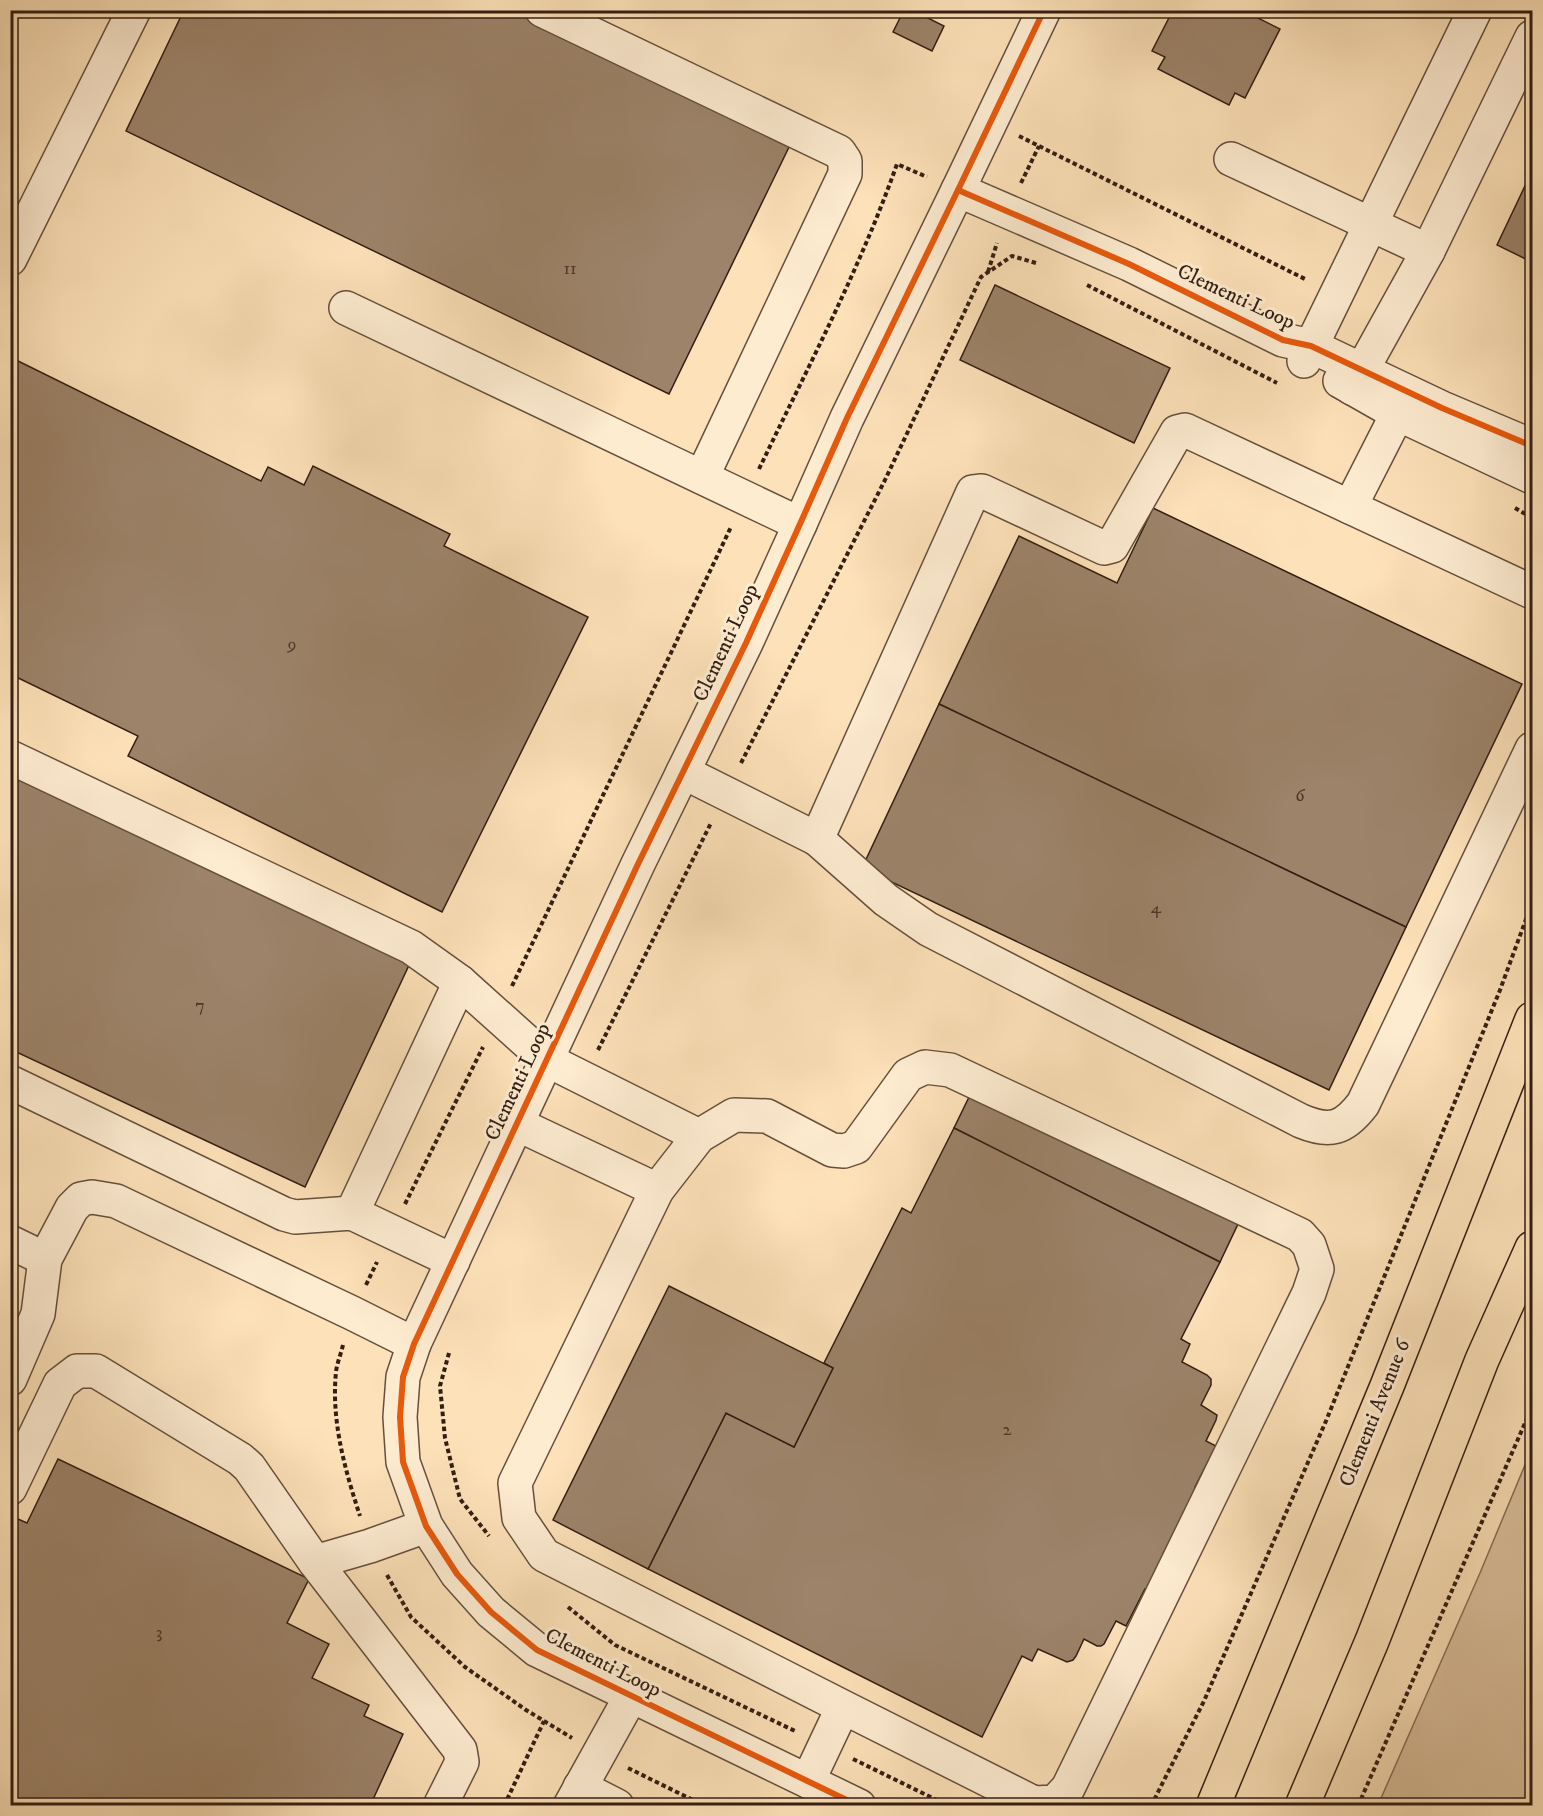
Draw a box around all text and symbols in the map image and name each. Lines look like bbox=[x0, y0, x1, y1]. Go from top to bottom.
house number: 11 bbox=[563, 258, 577, 280]
street label: Clementi Loop bbox=[1173, 258, 1299, 336]
street label: Clementi Loop bbox=[687, 580, 765, 706]
house number: 9 bbox=[287, 634, 296, 656]
house number: 6 bbox=[1295, 785, 1305, 807]
house number: 4 bbox=[1151, 897, 1162, 919]
house number: 7 bbox=[195, 995, 205, 1017]
street label: Clementi Loop bbox=[479, 1019, 557, 1145]
street label: Clementi Avenue 6 bbox=[1334, 1334, 1417, 1491]
house number: 2 bbox=[1003, 1419, 1012, 1441]
house number: 3 bbox=[156, 1622, 162, 1644]
street label: Clementi Loop bbox=[541, 1623, 665, 1703]

